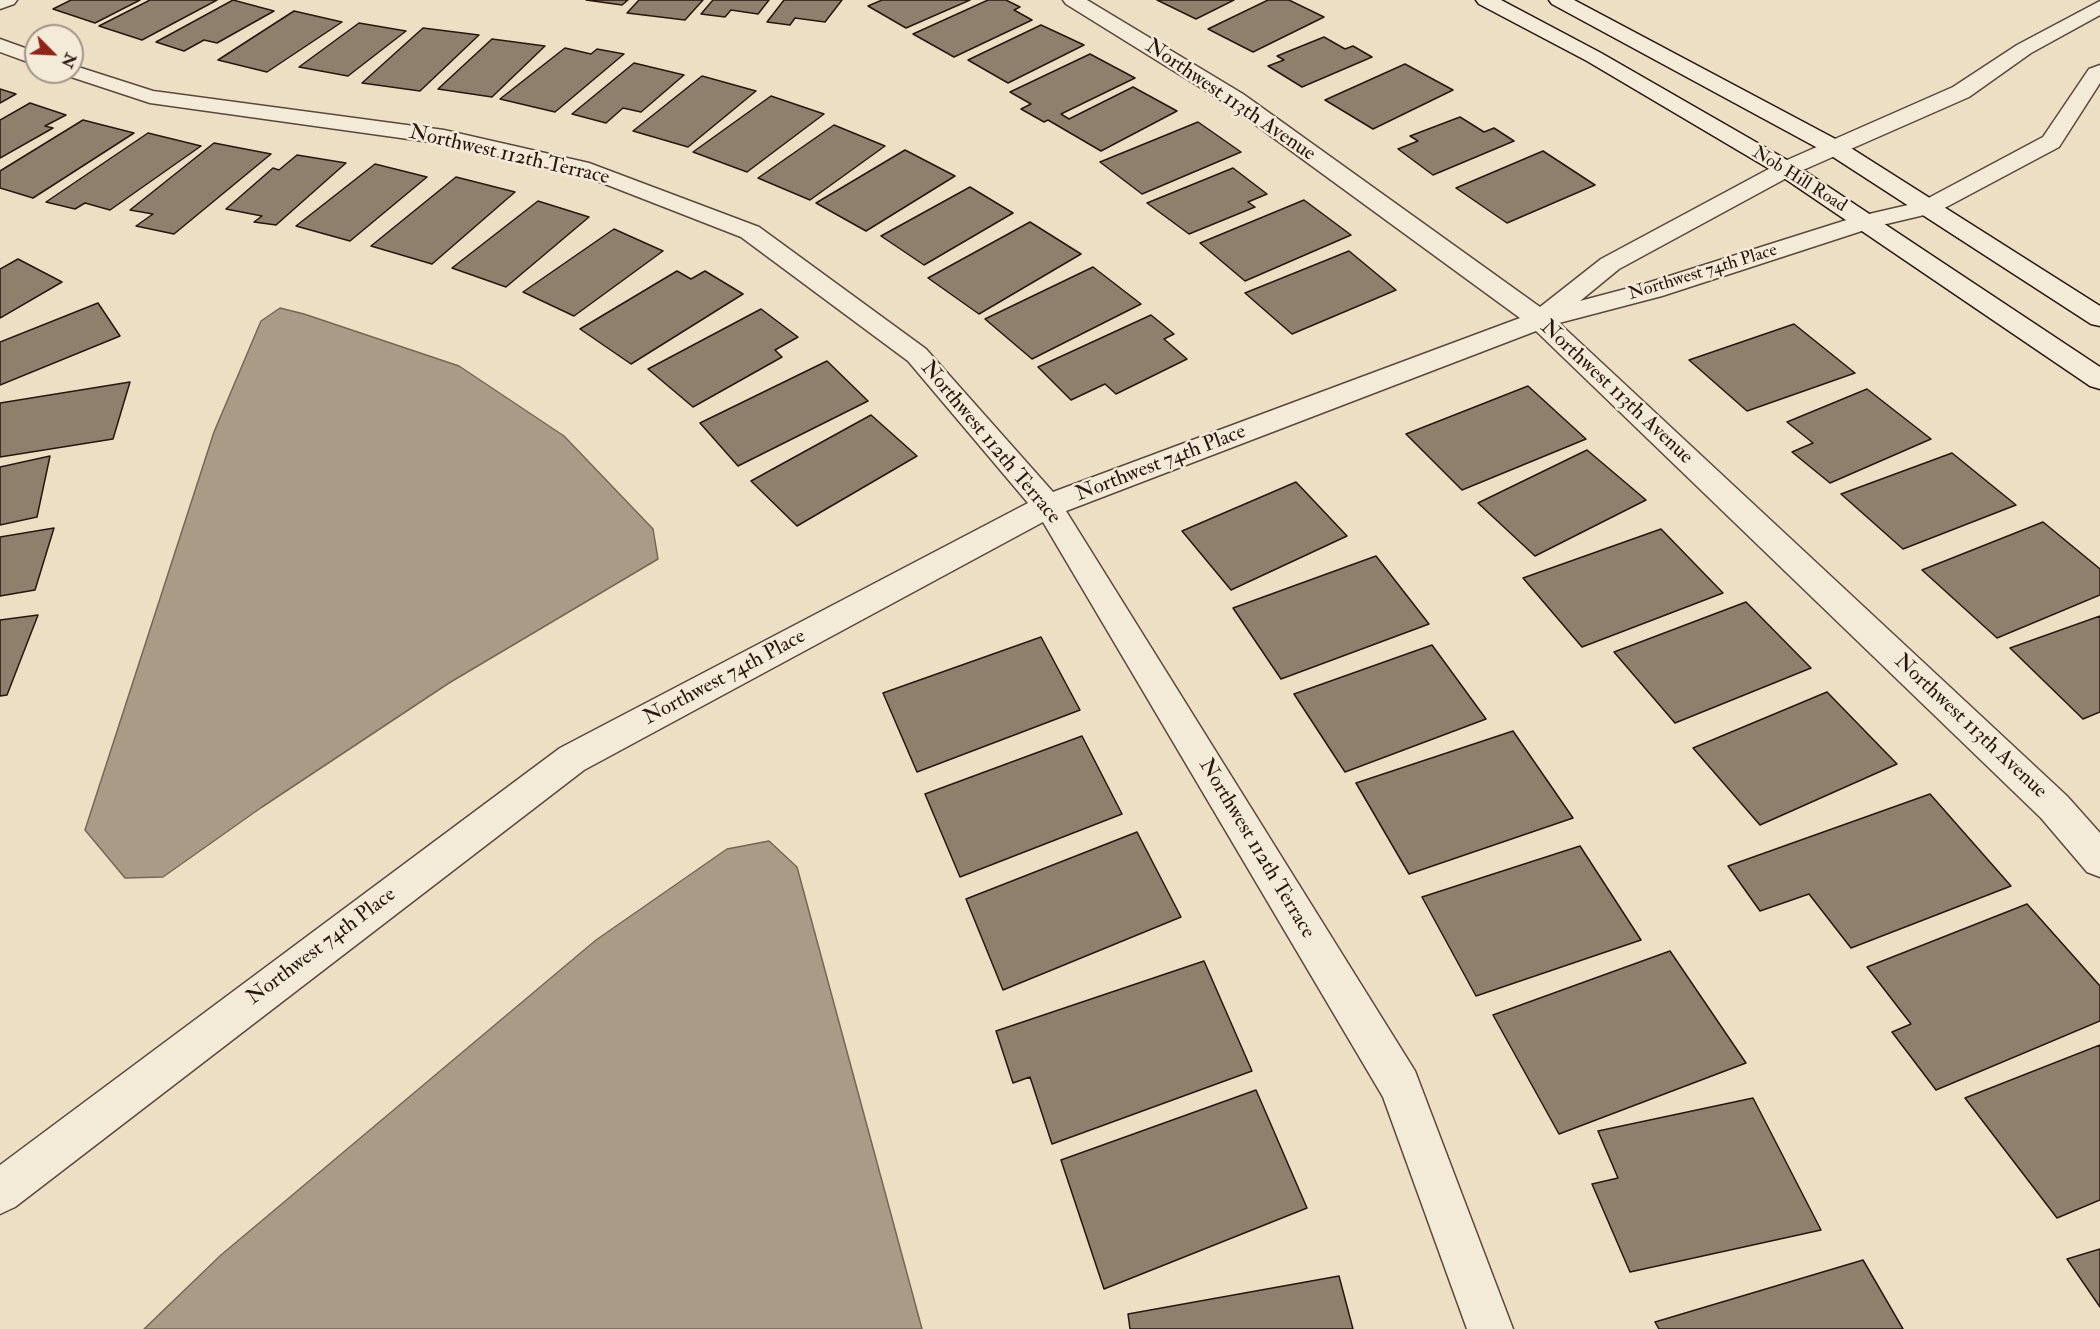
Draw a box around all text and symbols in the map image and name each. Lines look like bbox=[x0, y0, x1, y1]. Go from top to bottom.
north arrow bbox=[24, 24, 84, 84]
street label: Northwest 113th Avenue bbox=[1140, 35, 1320, 167]
text: N bbox=[57, 50, 81, 71]
street label: Northwest 112th Terrace bbox=[406, 121, 612, 191]
street label: Nob Hill Road bbox=[1748, 142, 1850, 218]
street label: Northwest 74th Place bbox=[1626, 240, 1780, 306]
street label: Northwest 113th Avenue bbox=[1534, 316, 1698, 470]
street label: Northwest 112th Terrace bbox=[914, 356, 1066, 530]
street label: Northwest 74th Place bbox=[1072, 420, 1250, 508]
street label: Northwest 74th Place bbox=[640, 625, 810, 731]
street label: Northwest 113th Avenue bbox=[1888, 650, 2052, 804]
street label: Northwest 112th Terrace bbox=[1192, 755, 1320, 943]
street label: Northwest 74th Place bbox=[243, 883, 401, 1011]

